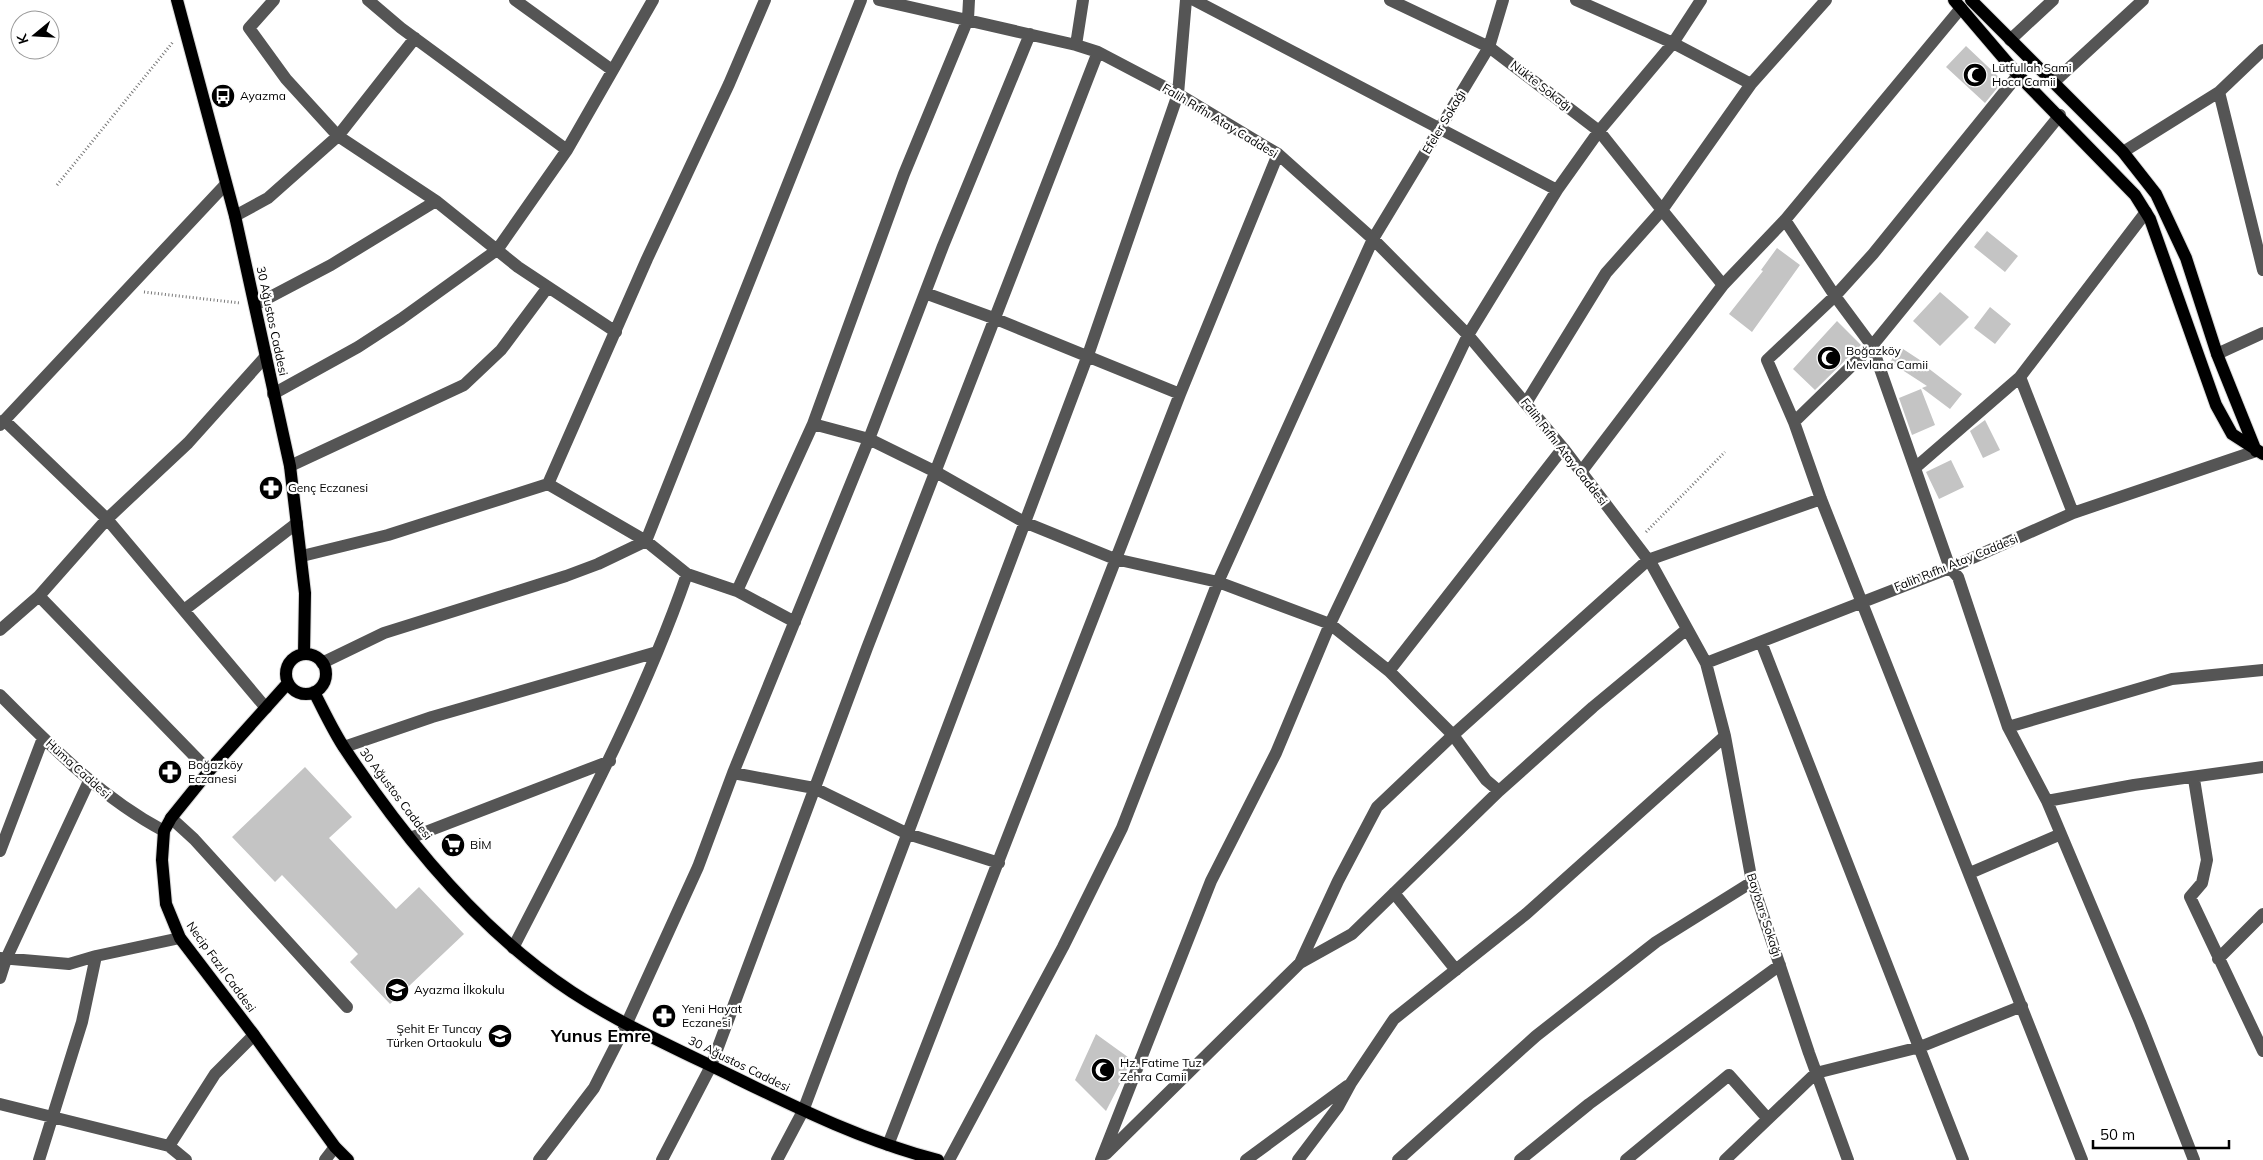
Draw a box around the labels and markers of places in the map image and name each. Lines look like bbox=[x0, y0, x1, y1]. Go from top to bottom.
place label: Lütfullah Sami Hoca Camii bbox=[1992, 60, 2072, 89]
mosque icon: Lütfullah Sami Hoca Camii bbox=[1962, 62, 1988, 88]
bus stop icon: Ayazma bbox=[210, 83, 236, 109]
place label: Ayazma bbox=[240, 88, 286, 103]
place label: Boğazköy Mevlana Camii bbox=[1846, 343, 1928, 372]
mosque icon: Boğazköy Mevlana Camii bbox=[1816, 345, 1842, 371]
pharmacy icon: Genç Eczanesi bbox=[258, 475, 284, 501]
place label: Genç Eczanesi bbox=[288, 480, 368, 495]
place label: Boğazköy Eczanesi bbox=[188, 757, 243, 786]
pharmacy icon: Boğazköy Eczanesi bbox=[157, 759, 183, 785]
supermarket icon: BİM bbox=[440, 832, 466, 858]
place label: BİM bbox=[470, 837, 492, 852]
school or university icon: Ayazma İlkokulu bbox=[384, 977, 410, 1003]
place label: Ayazma İlkokulu bbox=[414, 982, 505, 997]
place label: Yeni Hayat Eczanesi bbox=[681, 1001, 742, 1030]
pharmacy icon: Yeni Hayat Eczanesi bbox=[651, 1003, 677, 1029]
place label: Şehit Er Tuncay Türken Ortaokulu bbox=[387, 1021, 483, 1050]
school or university icon: Şehit Er Tuncay Türken Ortaokulu bbox=[487, 1023, 513, 1049]
place label: Hz. Fatime Tuz Zehra Camii bbox=[1120, 1055, 1202, 1084]
mosque icon: Hz. Fatime Tuz Zehra Camii bbox=[1090, 1057, 1116, 1083]

